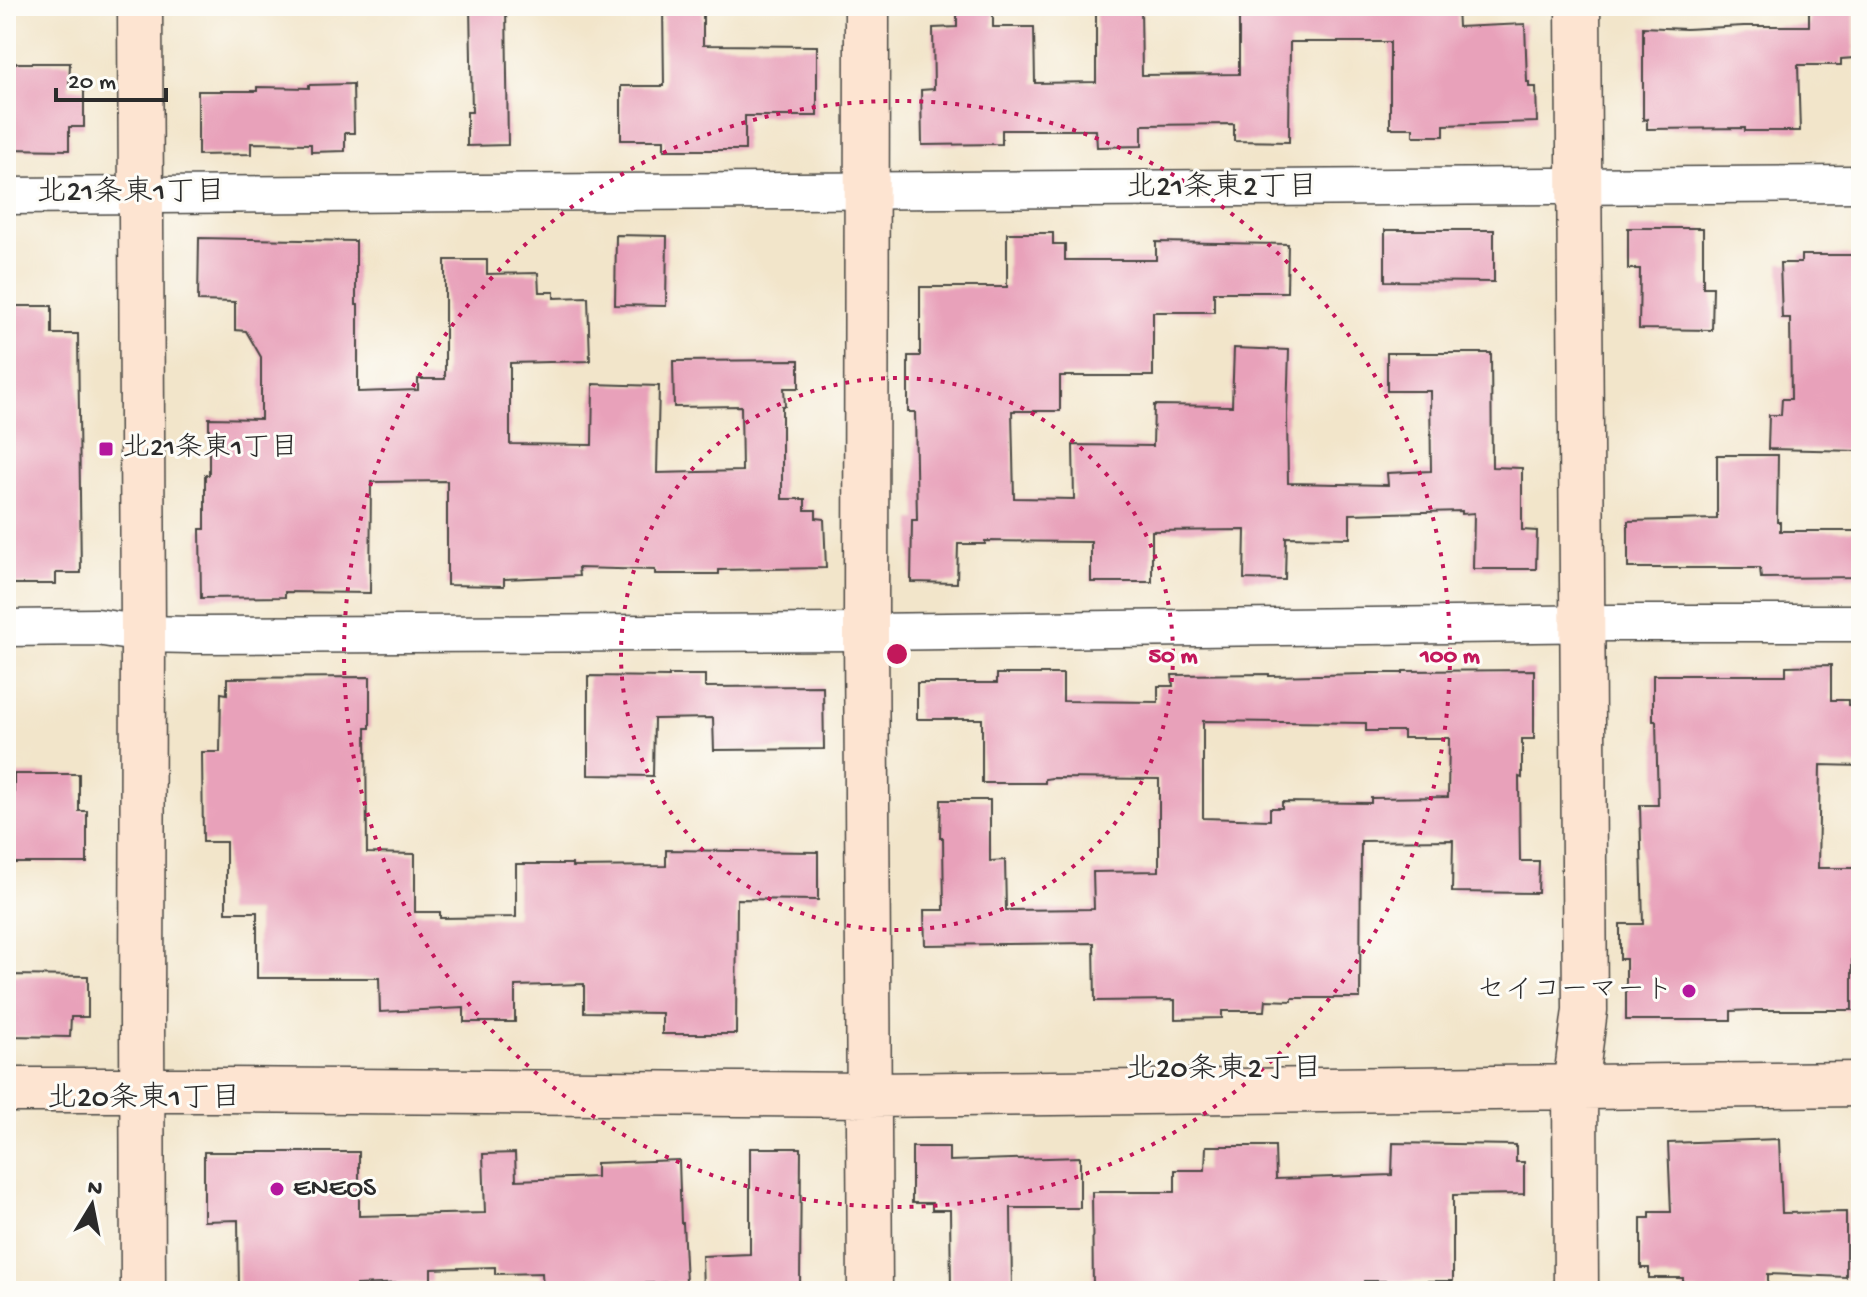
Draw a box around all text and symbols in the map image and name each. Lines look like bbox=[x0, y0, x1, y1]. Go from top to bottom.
scale bar bbox=[56, 52, 166, 102]
text: 20 m bbox=[68, 69, 116, 98]
district label: 北21条東2丁目 bbox=[1126, 170, 1318, 207]
district label: 北21条東1丁目 bbox=[37, 175, 225, 212]
place label: 北21条東1丁目 bbox=[122, 432, 298, 466]
marker: 北21条東1丁目 bbox=[97, 440, 115, 458]
centre of rings bbox=[883, 640, 911, 668]
text: 50 m bbox=[1149, 643, 1197, 672]
text: 100 m bbox=[1419, 643, 1480, 672]
place label: セイコーマート bbox=[1476, 975, 1673, 1008]
marker: セイコーマート bbox=[1680, 982, 1698, 1000]
district label: 北20条東2丁目 bbox=[1126, 1052, 1322, 1089]
district label: 北20条東1丁目 bbox=[47, 1081, 241, 1118]
north arrow bbox=[52, 1165, 132, 1245]
place label: ENEOS bbox=[293, 1173, 376, 1206]
text: N bbox=[85, 1175, 104, 1203]
marker: ENEOS bbox=[268, 1180, 286, 1198]

